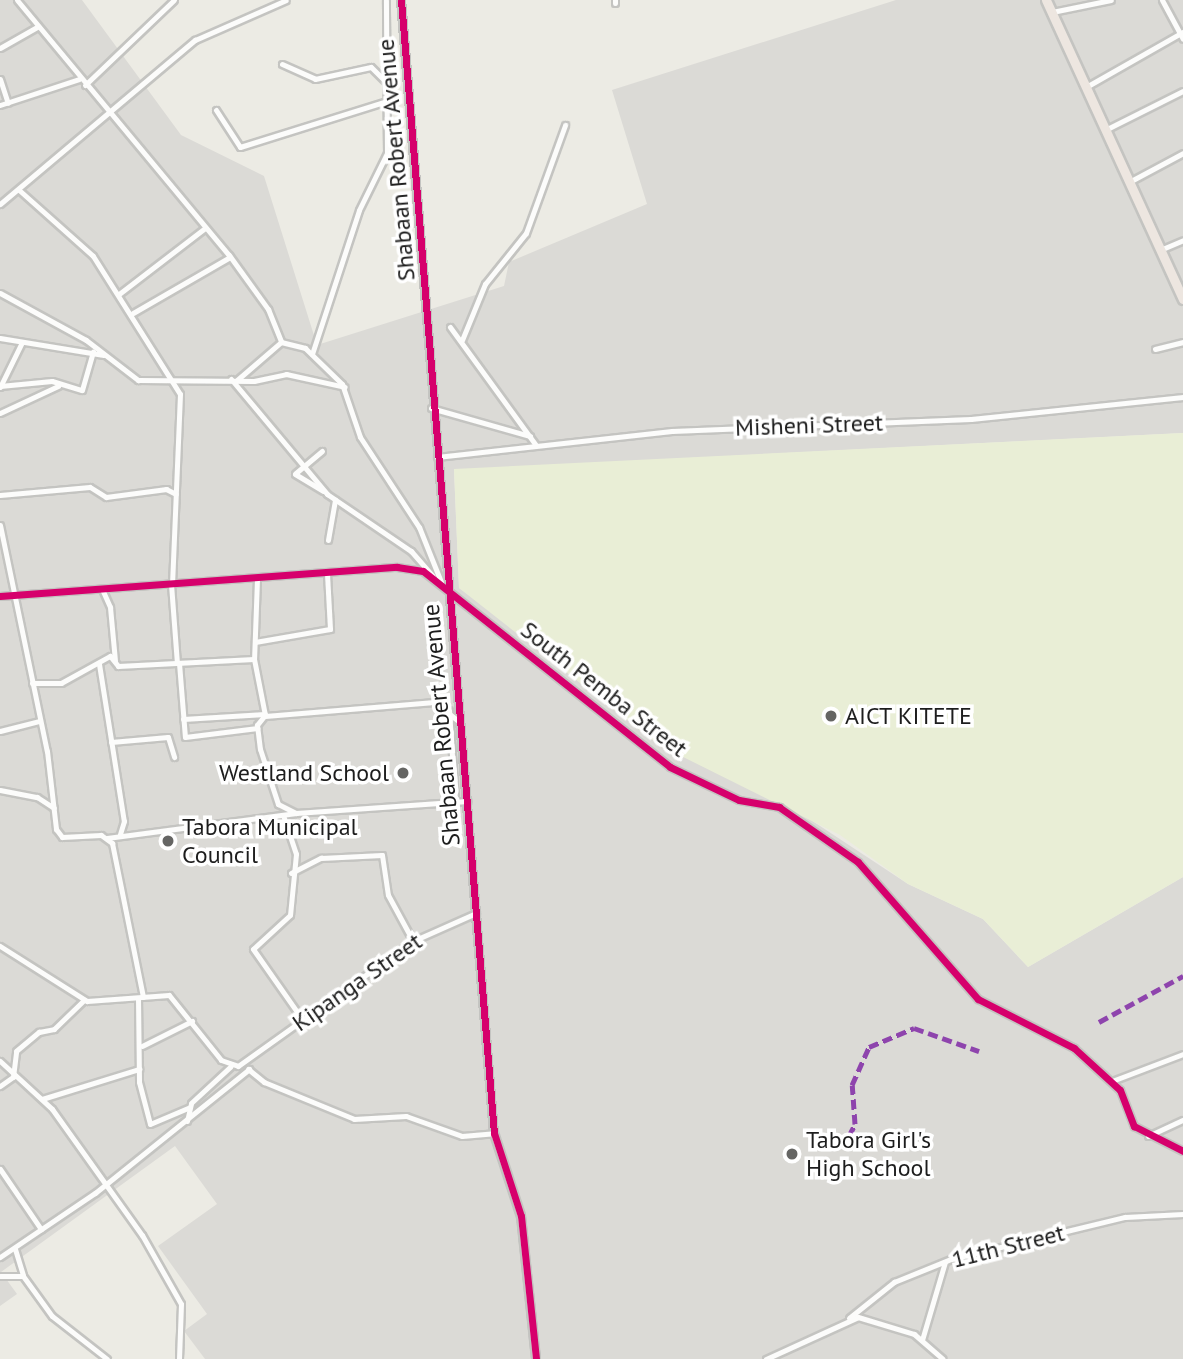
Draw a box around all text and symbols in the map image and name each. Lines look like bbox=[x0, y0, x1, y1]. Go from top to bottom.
street label: Shabaan Robert Avenue bbox=[371, 37, 421, 283]
street label: Misheni Street bbox=[734, 408, 884, 442]
street label: Shabaan Robert Avenue bbox=[416, 602, 466, 848]
street label: South Pemba Street bbox=[515, 615, 693, 763]
place label: AICT KITETE bbox=[845, 702, 973, 730]
marker: AICT KITETE bbox=[823, 708, 839, 724]
place label: Westland School bbox=[219, 759, 389, 787]
marker: Westland School bbox=[395, 765, 411, 781]
place label: Tabora Municipal Council bbox=[182, 813, 358, 869]
marker: Tabora Municipal Council bbox=[160, 833, 176, 849]
street label: Kipanga Street bbox=[287, 927, 427, 1037]
place label: Tabora Girl's High School bbox=[806, 1126, 931, 1182]
marker: Tabora Girl's High School bbox=[784, 1146, 800, 1162]
street label: 11th Street bbox=[949, 1218, 1067, 1274]

